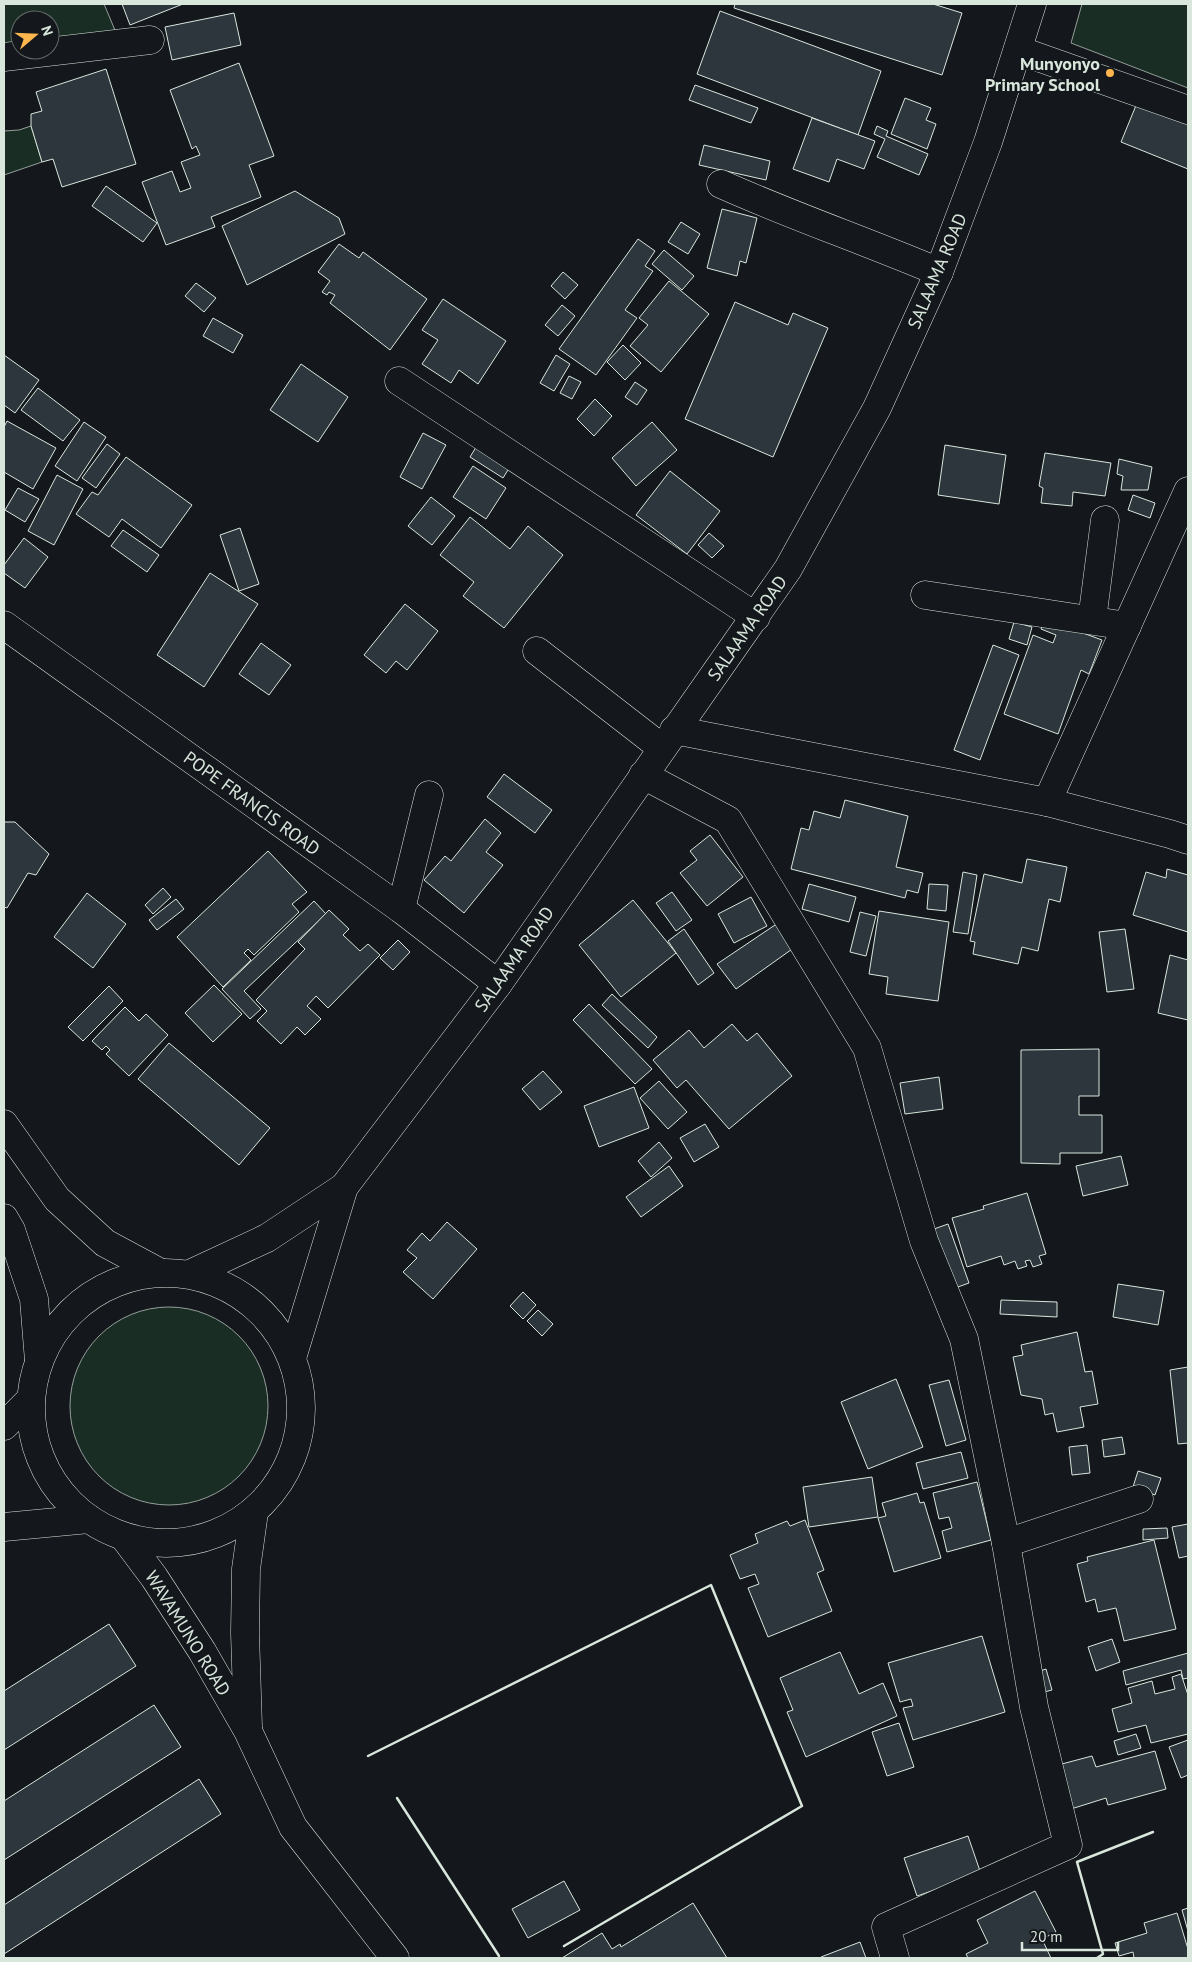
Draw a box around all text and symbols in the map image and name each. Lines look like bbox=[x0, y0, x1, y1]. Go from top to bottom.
north arrow bbox=[10, 10, 60, 60]
text: N bbox=[37, 23, 57, 38]
place label: Munyonyo Primary School bbox=[985, 52, 1101, 96]
marker: Munyonyo Primary School bbox=[1104, 67, 1116, 79]
street label: SALAAMA ROAD bbox=[902, 210, 972, 332]
street label: SALAAMA ROAD bbox=[702, 571, 792, 685]
street label: POPE FRANCIS ROAD bbox=[179, 746, 325, 860]
street label: SALAAMA ROAD bbox=[469, 902, 559, 1016]
street label: WAVAMUNO ROAD bbox=[140, 1566, 236, 1700]
scale bar bbox=[1022, 1920, 1118, 1952]
text: 20 m bbox=[1030, 1927, 1063, 1946]

